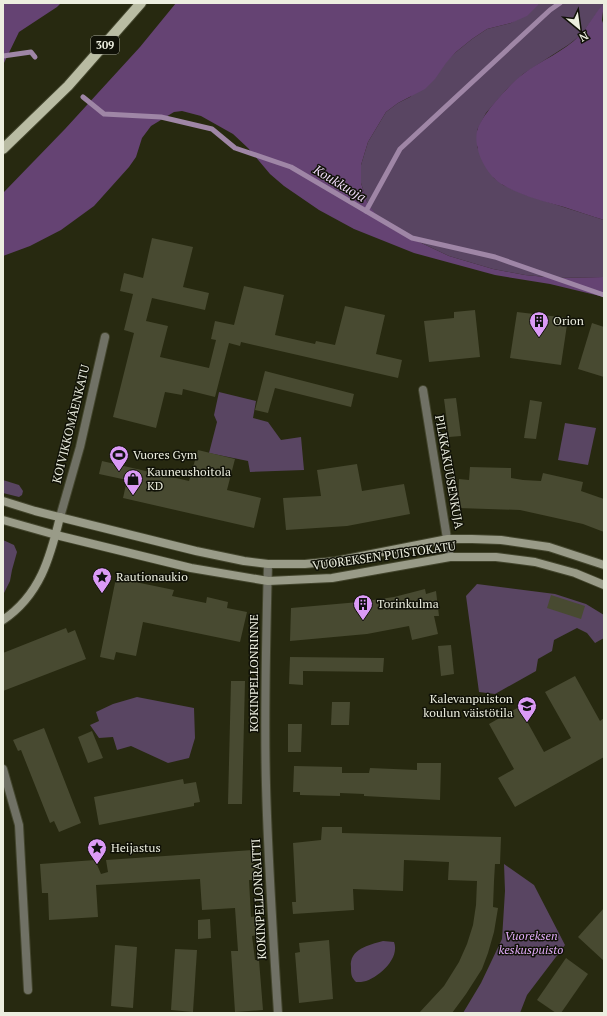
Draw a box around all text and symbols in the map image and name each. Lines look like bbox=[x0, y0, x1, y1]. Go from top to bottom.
north arrow bbox=[559, 8, 599, 48]
text: N bbox=[576, 29, 591, 45]
road number: 309 bbox=[91, 36, 119, 54]
water label: Koukkuoja bbox=[309, 160, 370, 206]
building icon: Orion bbox=[528, 310, 550, 338]
place label: Orion bbox=[553, 313, 584, 328]
street label: KOIVIKKOMÄENKATU bbox=[49, 363, 92, 485]
street label: PILKKAKUUSENKUJA bbox=[432, 414, 467, 531]
sports icon: Vuores Gym bbox=[108, 444, 130, 472]
place label: Vuores Gym bbox=[133, 447, 198, 462]
place label: Kauneushoitola KD bbox=[147, 464, 231, 493]
shop icon: Kauneushoitola KD bbox=[122, 468, 144, 496]
street label: VUOREKSEN PUISTOKATU bbox=[311, 538, 457, 573]
place icon: Rautionaukio bbox=[91, 566, 113, 594]
place label: Rautionaukio bbox=[116, 569, 188, 584]
building icon: Torinkulma bbox=[352, 593, 374, 621]
place label: Torinkulma bbox=[377, 596, 439, 611]
street label: KOKINPELLONRINNE bbox=[246, 614, 261, 732]
place label: Kalevanpuiston koulun väistötila bbox=[423, 691, 513, 720]
school or university icon: Kalevanpuiston koulun väistötila bbox=[516, 695, 538, 723]
place icon: Heijastus bbox=[86, 837, 108, 865]
street label: KOKINPELLONRAITTI bbox=[248, 838, 269, 960]
place label: Heijastus bbox=[111, 840, 161, 855]
park label: Vuoreksen keskuspuisto bbox=[499, 928, 563, 957]

